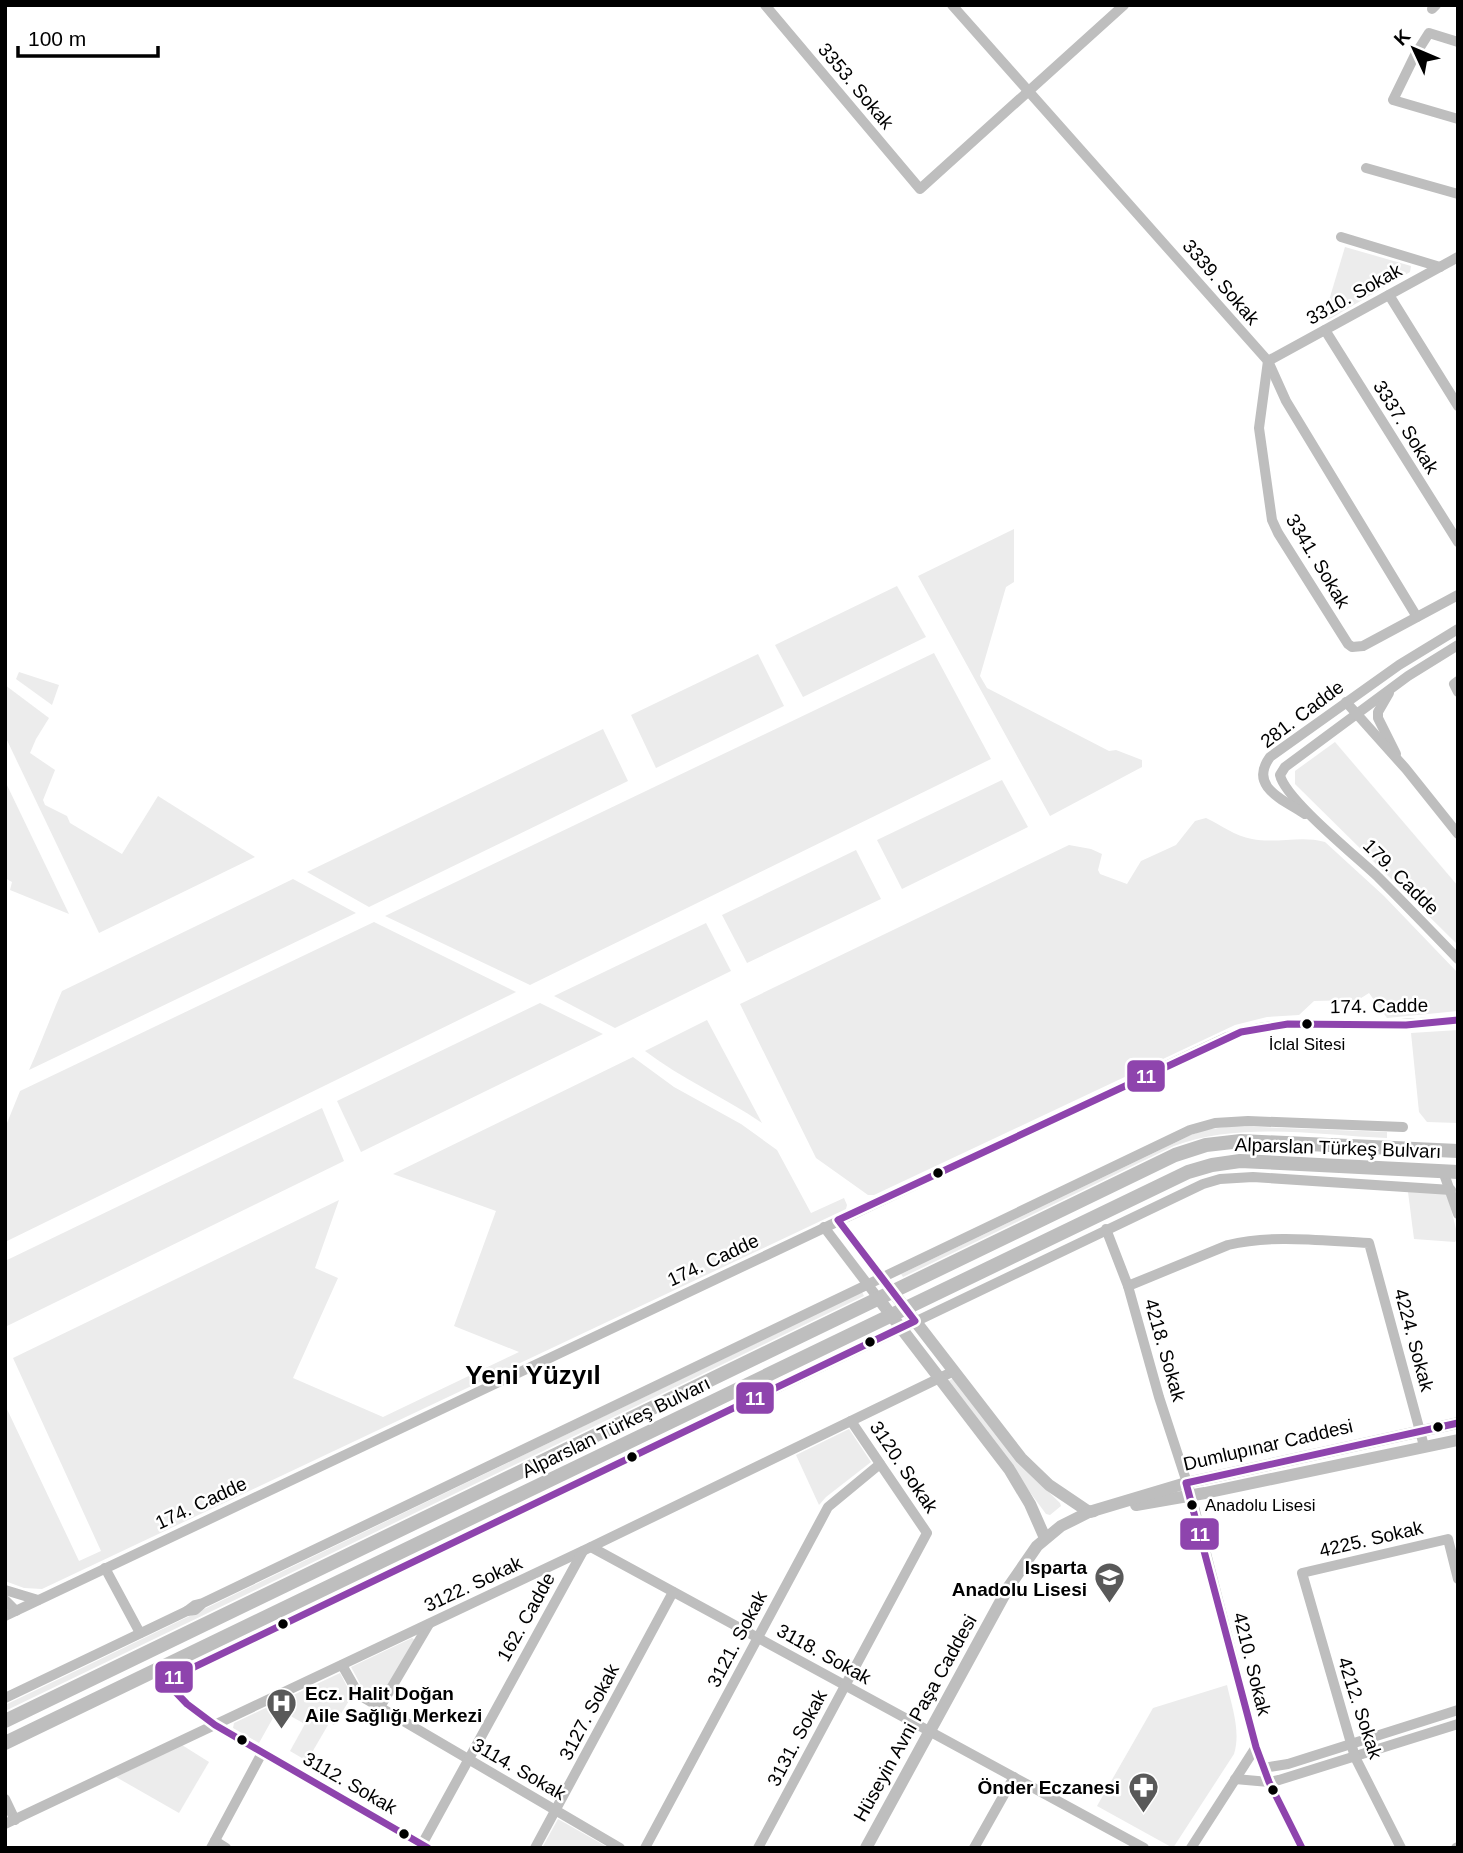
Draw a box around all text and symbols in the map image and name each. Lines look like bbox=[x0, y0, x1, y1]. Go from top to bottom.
scale bar bbox=[18, 14, 158, 58]
north arrow bbox=[1379, 14, 1449, 84]
text: K bbox=[1390, 25, 1415, 50]
text: 100 m bbox=[28, 27, 86, 50]
street label: 3353. Sokak bbox=[814, 39, 898, 134]
street label: 3339. Sokak bbox=[1178, 235, 1264, 329]
street label: 3310. Sokak bbox=[1303, 259, 1406, 329]
street label: 3337. Sokak bbox=[1369, 377, 1443, 478]
street label: 3341. Sokak bbox=[1282, 510, 1354, 612]
street label: 281. Cadde bbox=[1256, 676, 1348, 752]
street label: 179. Cadde bbox=[1359, 835, 1443, 919]
street label: 174. Cadde bbox=[1330, 995, 1428, 1017]
marker: İclal Sitesi bbox=[1300, 1017, 1314, 1031]
place label: İclal Sitesi bbox=[1269, 1035, 1345, 1054]
line badge: 11 bbox=[1126, 1059, 1166, 1093]
text: 11 bbox=[1136, 1066, 1156, 1087]
street label: Alparslan Türkeş Bulvarı bbox=[1234, 1134, 1442, 1162]
unlabelled marker bbox=[931, 1166, 945, 1180]
street label: 174. Cadde bbox=[664, 1230, 762, 1290]
street label: 4224. Sokak bbox=[1390, 1286, 1438, 1394]
street label: 4218. Sokak bbox=[1140, 1296, 1190, 1404]
unlabelled marker bbox=[863, 1335, 877, 1349]
district label: Yeni Yüzyıl bbox=[465, 1360, 601, 1390]
street label: Alparslan Türkeş Bulvarı bbox=[519, 1372, 713, 1482]
line badge: 11 bbox=[735, 1381, 775, 1415]
text: 11 bbox=[745, 1388, 765, 1409]
street label: Dumlupınar Caddesi bbox=[1181, 1415, 1355, 1475]
street label: 3120. Sokak bbox=[866, 1417, 943, 1517]
unlabelled marker bbox=[1431, 1420, 1445, 1434]
unlabelled marker bbox=[625, 1450, 639, 1464]
street label: 174. Cadde bbox=[152, 1473, 250, 1533]
place label: Anadolu Lisesi bbox=[1205, 1496, 1316, 1515]
marker: Anadolu Lisesi bbox=[1185, 1498, 1199, 1512]
line badge: 11 bbox=[1179, 1517, 1220, 1551]
street label: 4225. Sokak bbox=[1317, 1517, 1425, 1561]
text: 11 bbox=[1190, 1524, 1210, 1545]
street label: 3122. Sokak bbox=[421, 1552, 526, 1616]
place label: Isparta Anadolu Lisesi bbox=[952, 1557, 1087, 1600]
school or university icon: Isparta Anadolu Lisesi bbox=[1093, 1561, 1127, 1605]
street label: 162. Cadde bbox=[493, 1569, 559, 1665]
street label: 3121. Sokak bbox=[703, 1587, 771, 1691]
street label: 4210. Sokak bbox=[1229, 1610, 1275, 1718]
street label: Hüseyin Avni Paşa Caddesi bbox=[849, 1611, 981, 1825]
unlabelled marker bbox=[276, 1617, 290, 1631]
street label: 3118. Sokak bbox=[773, 1620, 875, 1689]
street label: 4212. Sokak bbox=[1334, 1655, 1386, 1762]
line badge: 11 bbox=[154, 1660, 194, 1694]
street label: 3127. Sokak bbox=[555, 1660, 623, 1764]
text: 11 bbox=[164, 1667, 184, 1688]
place label: Ecz. Halit Doğan Aile Sağlığı Merkezi bbox=[305, 1683, 482, 1726]
street label: 3131. Sokak bbox=[763, 1686, 831, 1790]
hospital icon: Ecz. Halit Doğan Aile Sağlığı Merkezi bbox=[265, 1687, 299, 1731]
unlabelled marker bbox=[235, 1733, 249, 1747]
street label: 3114. Sokak bbox=[469, 1734, 570, 1804]
street label: 3112. Sokak bbox=[300, 1748, 401, 1818]
pharmacy icon: Önder Eczanesi bbox=[1126, 1770, 1160, 1814]
place label: Önder Eczanesi bbox=[977, 1777, 1120, 1798]
unlabelled marker bbox=[1266, 1783, 1280, 1797]
unlabelled marker bbox=[397, 1827, 411, 1841]

